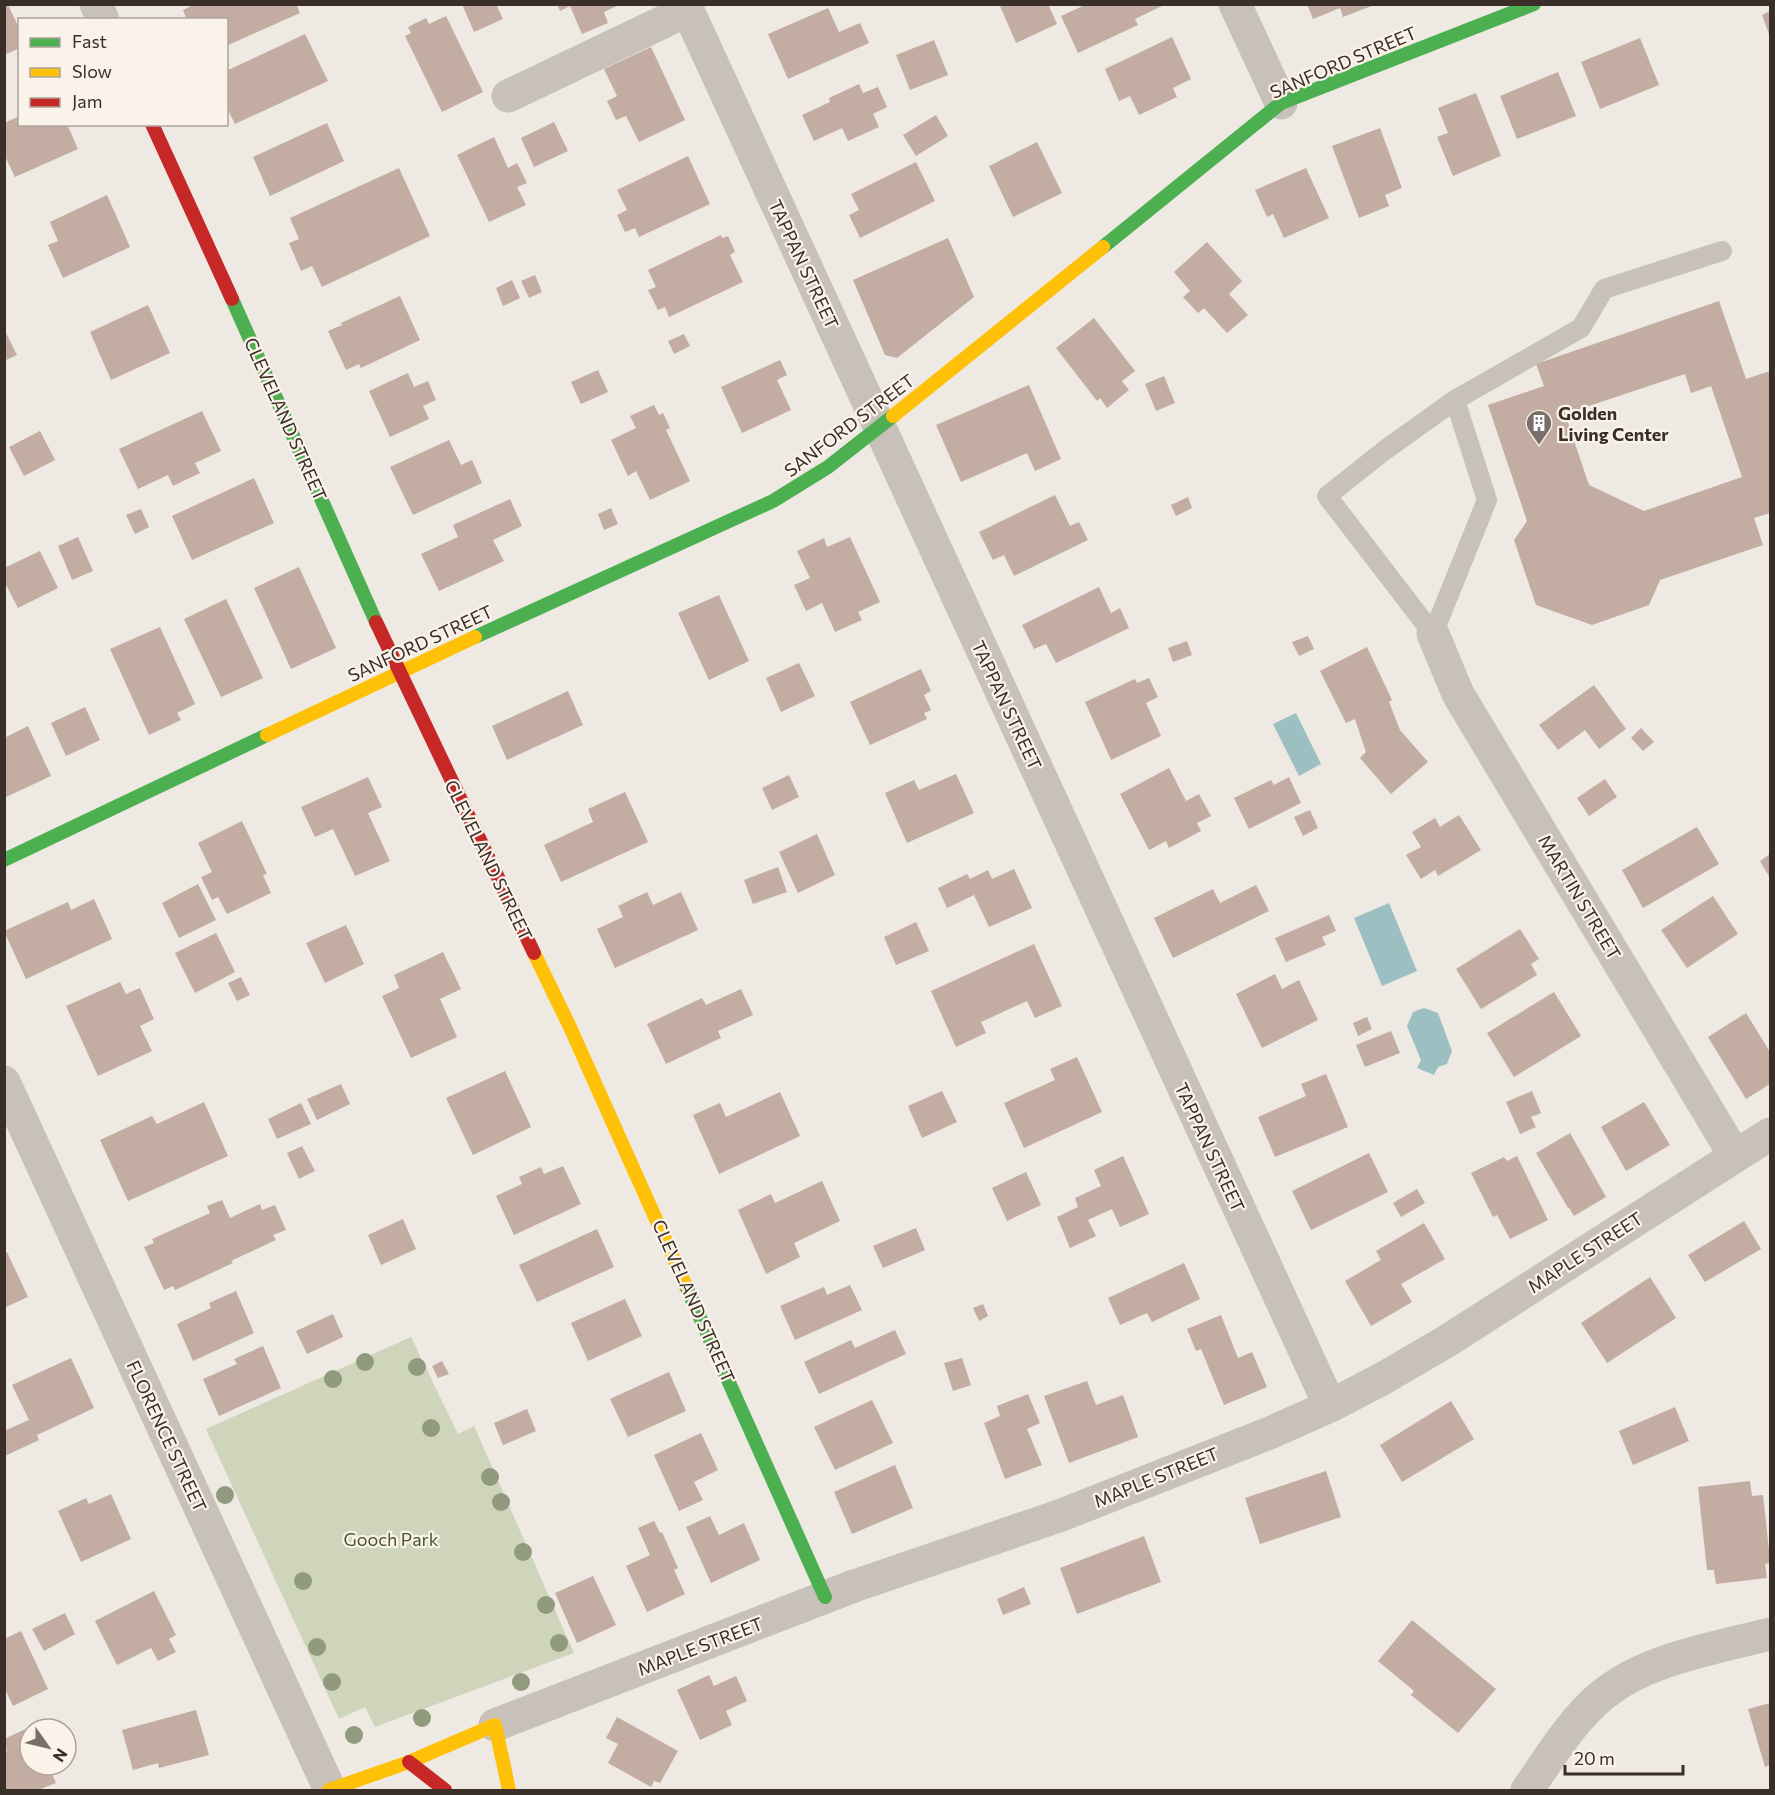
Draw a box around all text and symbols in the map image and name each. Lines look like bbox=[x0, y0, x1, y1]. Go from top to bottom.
legend bbox=[18, 18, 228, 126]
street label: SANFORD STREET bbox=[1266, 21, 1420, 103]
text: Fast bbox=[72, 30, 107, 52]
text: Slow bbox=[72, 60, 112, 82]
text: Jam bbox=[72, 90, 102, 112]
street label: TAPPAN STREET bbox=[764, 196, 844, 332]
street label: CLEVELAND STREET bbox=[240, 334, 332, 504]
street label: SANFORD STREET bbox=[780, 369, 918, 481]
place label: Golden Living Center bbox=[1558, 402, 1669, 445]
building icon: Golden Living Center bbox=[1524, 408, 1554, 446]
street label: SANFORD STREET bbox=[344, 600, 496, 686]
street label: TAPPAN STREET bbox=[967, 637, 1047, 773]
street label: CLEVELAND STREET bbox=[440, 776, 538, 944]
street label: MARTIN STREET bbox=[1534, 831, 1626, 963]
street label: TAPPAN STREET bbox=[1170, 1079, 1250, 1215]
street label: MAPLE STREET bbox=[1524, 1207, 1646, 1297]
street label: CLEVELAND STREET bbox=[648, 1216, 740, 1386]
street label: FLORENCE STREET bbox=[122, 1357, 212, 1515]
street label: MAPLE STREET bbox=[1091, 1442, 1221, 1512]
park label: Gooch Park bbox=[343, 1528, 439, 1550]
street label: MAPLE STREET bbox=[634, 1612, 766, 1680]
north arrow bbox=[18, 1717, 78, 1777]
scale bar bbox=[1565, 1738, 1684, 1776]
text: N bbox=[50, 1745, 72, 1766]
text: 20 m bbox=[1574, 1747, 1615, 1769]

